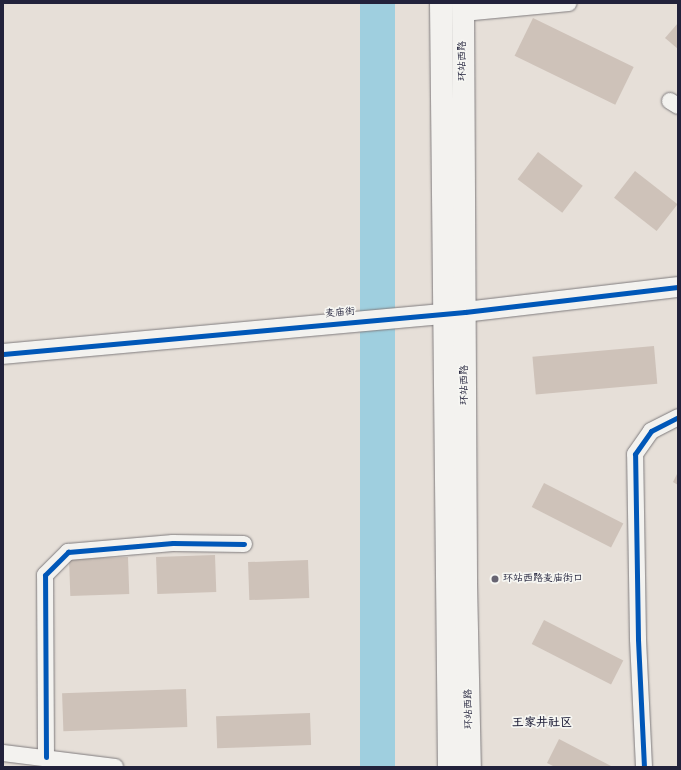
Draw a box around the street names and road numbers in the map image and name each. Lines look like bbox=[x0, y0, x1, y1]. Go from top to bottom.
street label: 环站西路 bbox=[457, 41, 469, 81]
street label: 麦庙街 bbox=[325, 306, 355, 320]
street label: 环站西路 bbox=[459, 365, 471, 405]
street label: 环站西路 bbox=[463, 689, 475, 729]

